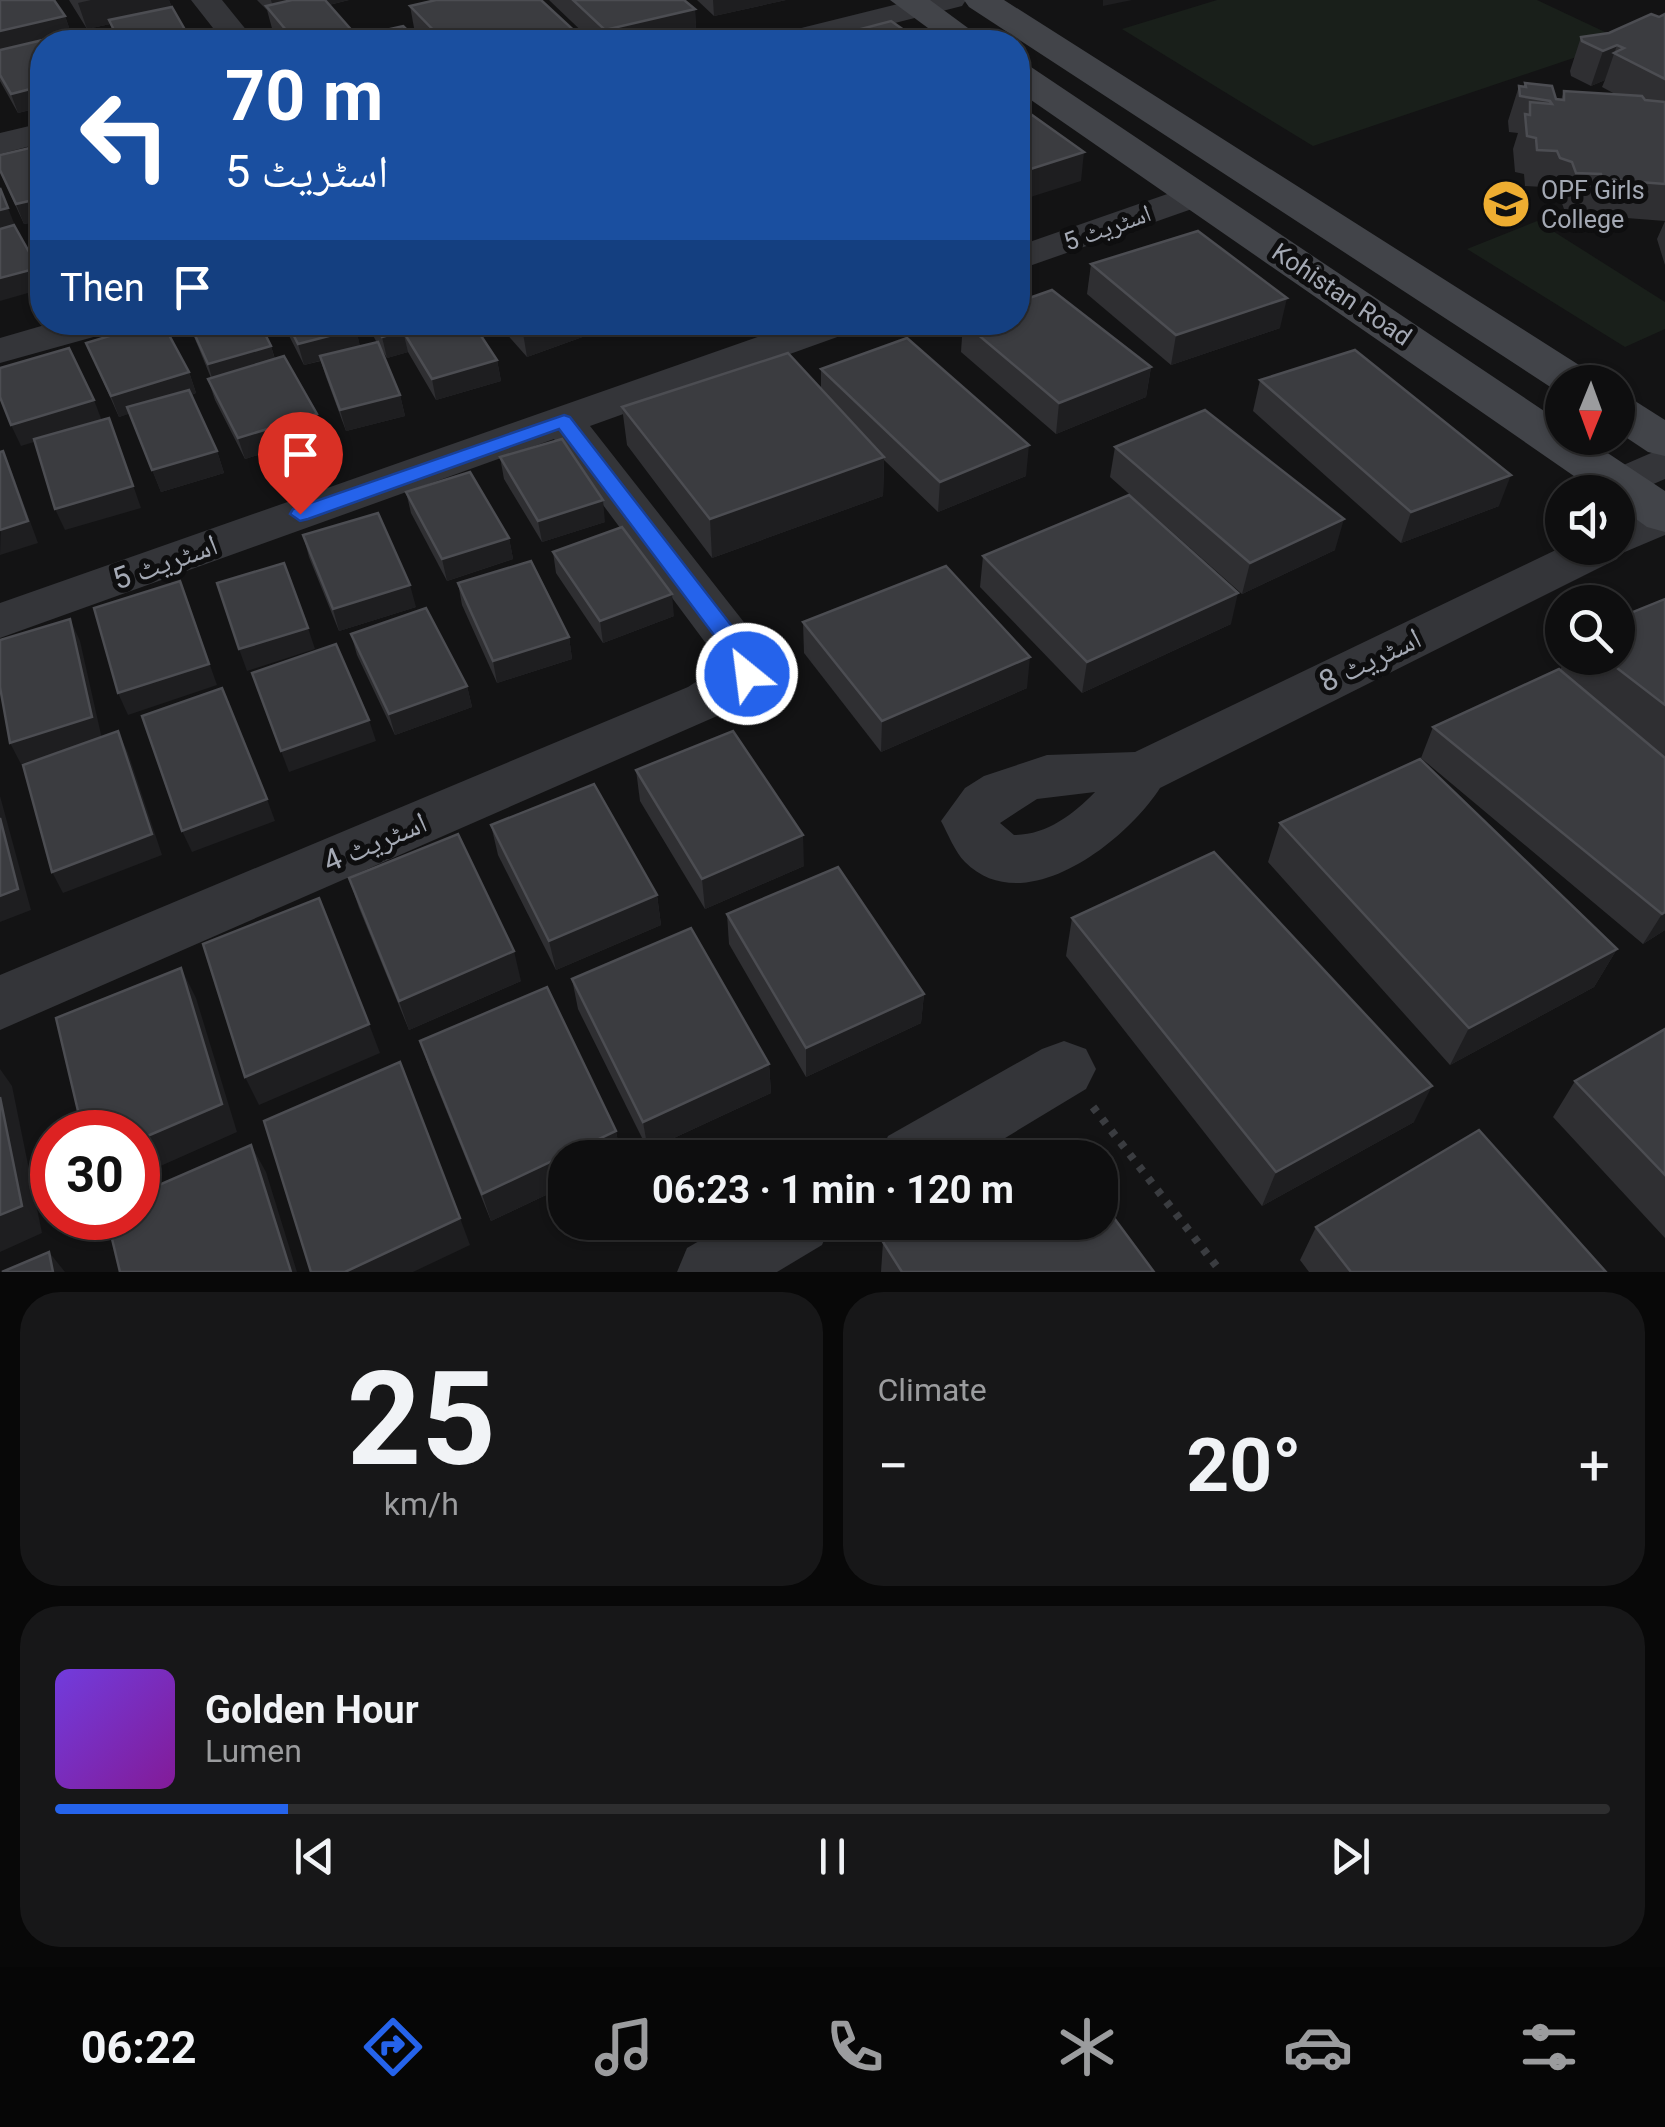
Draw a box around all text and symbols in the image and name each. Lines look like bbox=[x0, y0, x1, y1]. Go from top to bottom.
text: 70 m bbox=[225, 55, 383, 137]
icon: left bbox=[60, 70, 190, 200]
text: اسٹریٹ 5 bbox=[225, 145, 388, 198]
place label: OPF Girls College bbox=[1541, 176, 1645, 234]
school or university icon: OPF Girls College bbox=[1480, 178, 1532, 230]
street label: اسٹریٹ 5 bbox=[1060, 198, 1155, 257]
street label: Kohistan Road bbox=[1267, 237, 1417, 352]
icon: arrive bbox=[165, 260, 220, 315]
text: Then bbox=[60, 266, 145, 310]
north arrow bbox=[1545, 365, 1635, 455]
map controls bbox=[1545, 365, 1635, 675]
pin bbox=[258, 412, 343, 515]
icon: arrive bbox=[273, 427, 328, 482]
button: sound bbox=[1545, 475, 1635, 565]
street label: اسٹریٹ 5 bbox=[108, 526, 222, 597]
button: search bbox=[1545, 585, 1635, 675]
street label: اسٹریٹ 8 bbox=[1313, 620, 1426, 699]
position arrow bbox=[695, 622, 799, 726]
street label: اسٹریٹ 4 bbox=[318, 804, 432, 879]
speed limit sign: 30 bbox=[30, 1110, 160, 1240]
text: 06:23 · 1 min · 120 m bbox=[652, 1168, 1014, 1212]
text: 25 bbox=[347, 1343, 496, 1496]
text: Climate bbox=[878, 1371, 987, 1409]
text: 20° bbox=[1186, 1421, 1302, 1509]
text: − bbox=[878, 1434, 909, 1498]
text: + bbox=[1579, 1434, 1610, 1498]
text: km/h bbox=[384, 1485, 459, 1523]
text: Golden Hour bbox=[205, 1688, 419, 1732]
text: Lumen bbox=[205, 1732, 302, 1770]
icon: previous bbox=[287, 1829, 342, 1884]
icon: pause bbox=[805, 1829, 860, 1884]
icon: next bbox=[1323, 1829, 1378, 1884]
icon: directions bbox=[358, 2012, 428, 2082]
icon: music bbox=[589, 2012, 659, 2082]
icon: phone bbox=[820, 2012, 890, 2082]
icon: climate bbox=[1052, 2012, 1122, 2082]
icon: car bbox=[1283, 2012, 1353, 2082]
icon: filters bbox=[1514, 2012, 1584, 2082]
text: 06:22 bbox=[81, 2021, 197, 2074]

